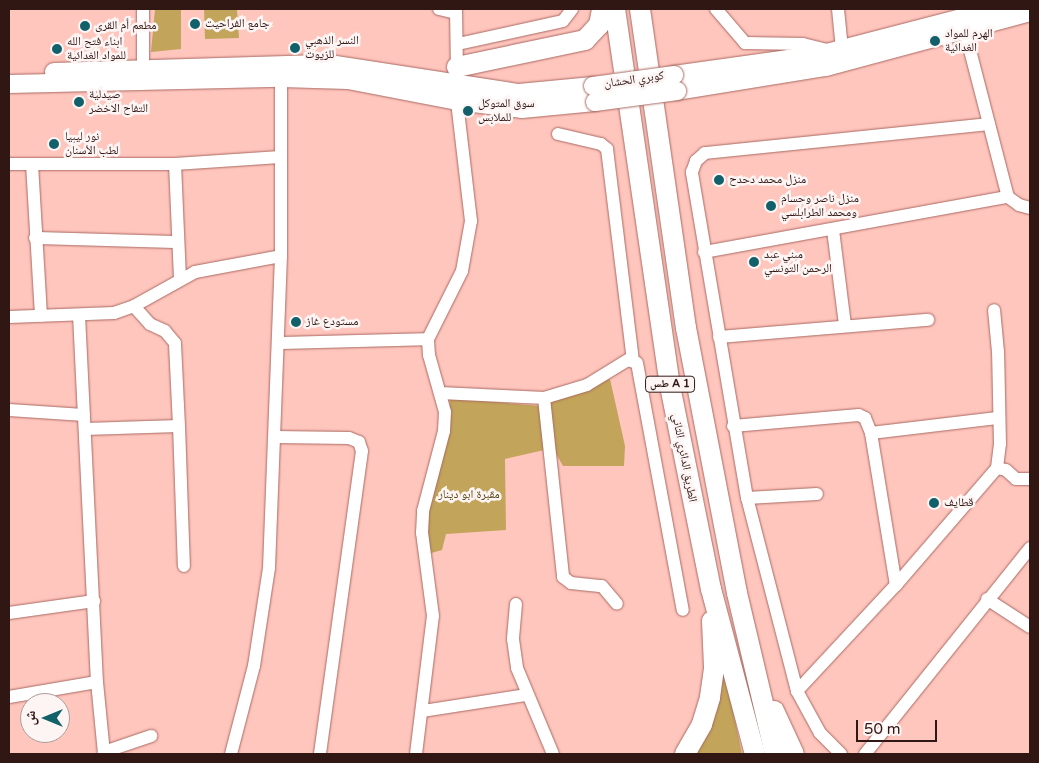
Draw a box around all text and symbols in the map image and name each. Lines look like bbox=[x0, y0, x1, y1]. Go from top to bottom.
place label: جامع الفراحيت bbox=[205, 17, 269, 31]
marker: جامع الفراحيت bbox=[189, 18, 201, 30]
place label: مطعم أم القرى bbox=[95, 19, 157, 33]
marker: مطعم أم القرى bbox=[79, 20, 91, 32]
place label: الهرم للمواد الغدائية bbox=[945, 27, 993, 55]
place label: النسر الذهبي للزيوت bbox=[305, 34, 359, 62]
place label: ابناء فتح الله للمواد الغدائية bbox=[67, 35, 126, 63]
marker: الهرم للمواد الغدائية bbox=[929, 35, 941, 47]
marker: النسر الذهبي للزيوت bbox=[289, 42, 301, 54]
marker: ابناء فتح الله للمواد الغدائية bbox=[51, 43, 63, 55]
street label: كوبري الحشان bbox=[603, 69, 665, 91]
place label: صيدلية التفاح الاخضر bbox=[89, 88, 148, 116]
marker: صيدلية التفاح الاخضر bbox=[73, 96, 85, 108]
place label: سوق المتوكل للملابس bbox=[478, 97, 535, 125]
marker: سوق المتوكل للملابس bbox=[462, 105, 474, 117]
place label: نور ليبيا لطب الأسنان bbox=[65, 130, 119, 158]
marker: نور ليبيا لطب الأسنان bbox=[47, 137, 61, 151]
place label: منزل محمد دحدح bbox=[729, 173, 806, 187]
marker: منزل محمد دحدح bbox=[713, 174, 725, 186]
place label: منزل ناصر وحسام ومحمد الطرابلسي bbox=[781, 192, 859, 220]
marker: منزل ناصر وحسام ومحمد الطرابلسي bbox=[765, 200, 777, 212]
place label: مبني عبد الرحمن التونسي bbox=[764, 248, 832, 276]
marker: مبني عبد الرحمن التونسي bbox=[748, 256, 760, 268]
place label: مستودع غاز bbox=[306, 315, 358, 329]
marker: مستودع غاز bbox=[290, 316, 302, 328]
road number: طس A 1 bbox=[645, 376, 695, 392]
street label: الطريق الدائري الثاني bbox=[668, 413, 700, 503]
park label: مقبرة ابو دينار bbox=[438, 488, 500, 502]
place label: قطايف bbox=[944, 496, 974, 510]
marker: قطايف bbox=[928, 497, 940, 509]
north arrow bbox=[20, 693, 70, 743]
scale bar bbox=[859, 710, 940, 742]
text: ش bbox=[22, 711, 39, 725]
text: 50 m bbox=[864, 720, 901, 738]

